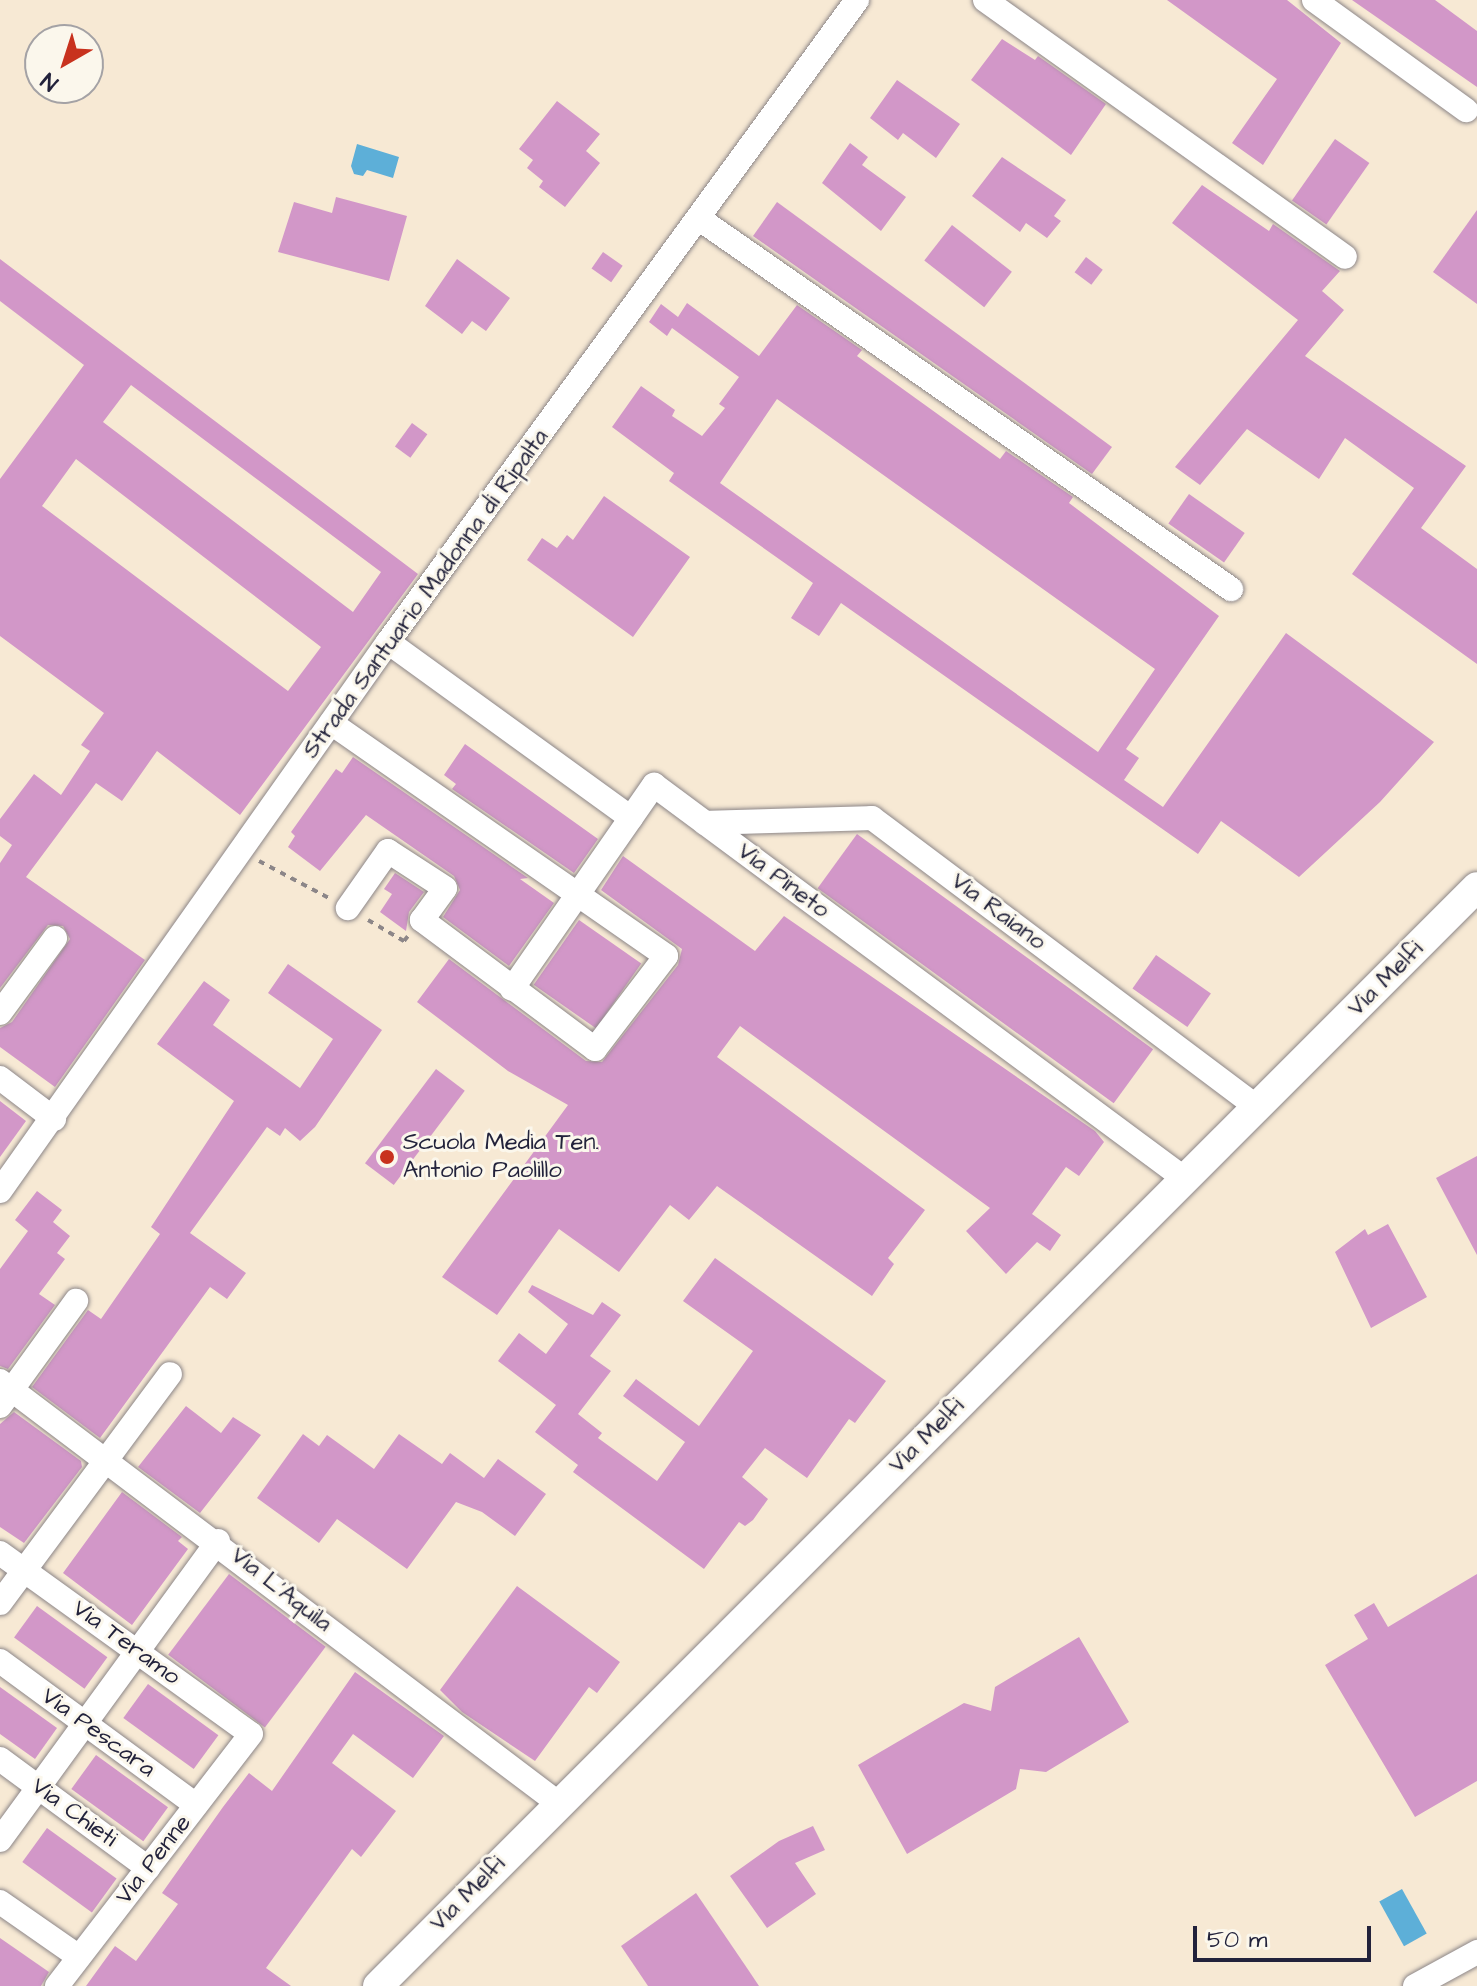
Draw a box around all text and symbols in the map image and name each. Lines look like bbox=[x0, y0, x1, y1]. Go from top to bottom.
north arrow bbox=[24, 24, 104, 104]
text: N bbox=[35, 65, 65, 98]
street label: Strada Santuario Madonna di Ripalta bbox=[297, 424, 555, 764]
street label: Via Pineto bbox=[731, 837, 835, 925]
street label: Via Raiano bbox=[945, 867, 1051, 957]
street label: Via Melfi bbox=[1342, 935, 1430, 1023]
place label: Scuola Media Ten. Antonio Paolillo bbox=[403, 1129, 599, 1185]
marker: Scuola Media Ten. Antonio Paolillo bbox=[378, 1148, 396, 1166]
street label: Via Melfi bbox=[883, 1392, 971, 1480]
street label: Via L'Aquila bbox=[225, 1542, 337, 1638]
street label: Via Teramo bbox=[67, 1594, 185, 1692]
street label: Via Pescara bbox=[35, 1682, 161, 1784]
street label: Via Chieti bbox=[25, 1772, 123, 1854]
street label: Via Penne bbox=[110, 1809, 198, 1911]
street label: Via Melfi bbox=[424, 1850, 512, 1938]
scale bar bbox=[1197, 1910, 1375, 1960]
text: 50 m bbox=[1207, 1923, 1267, 1957]

